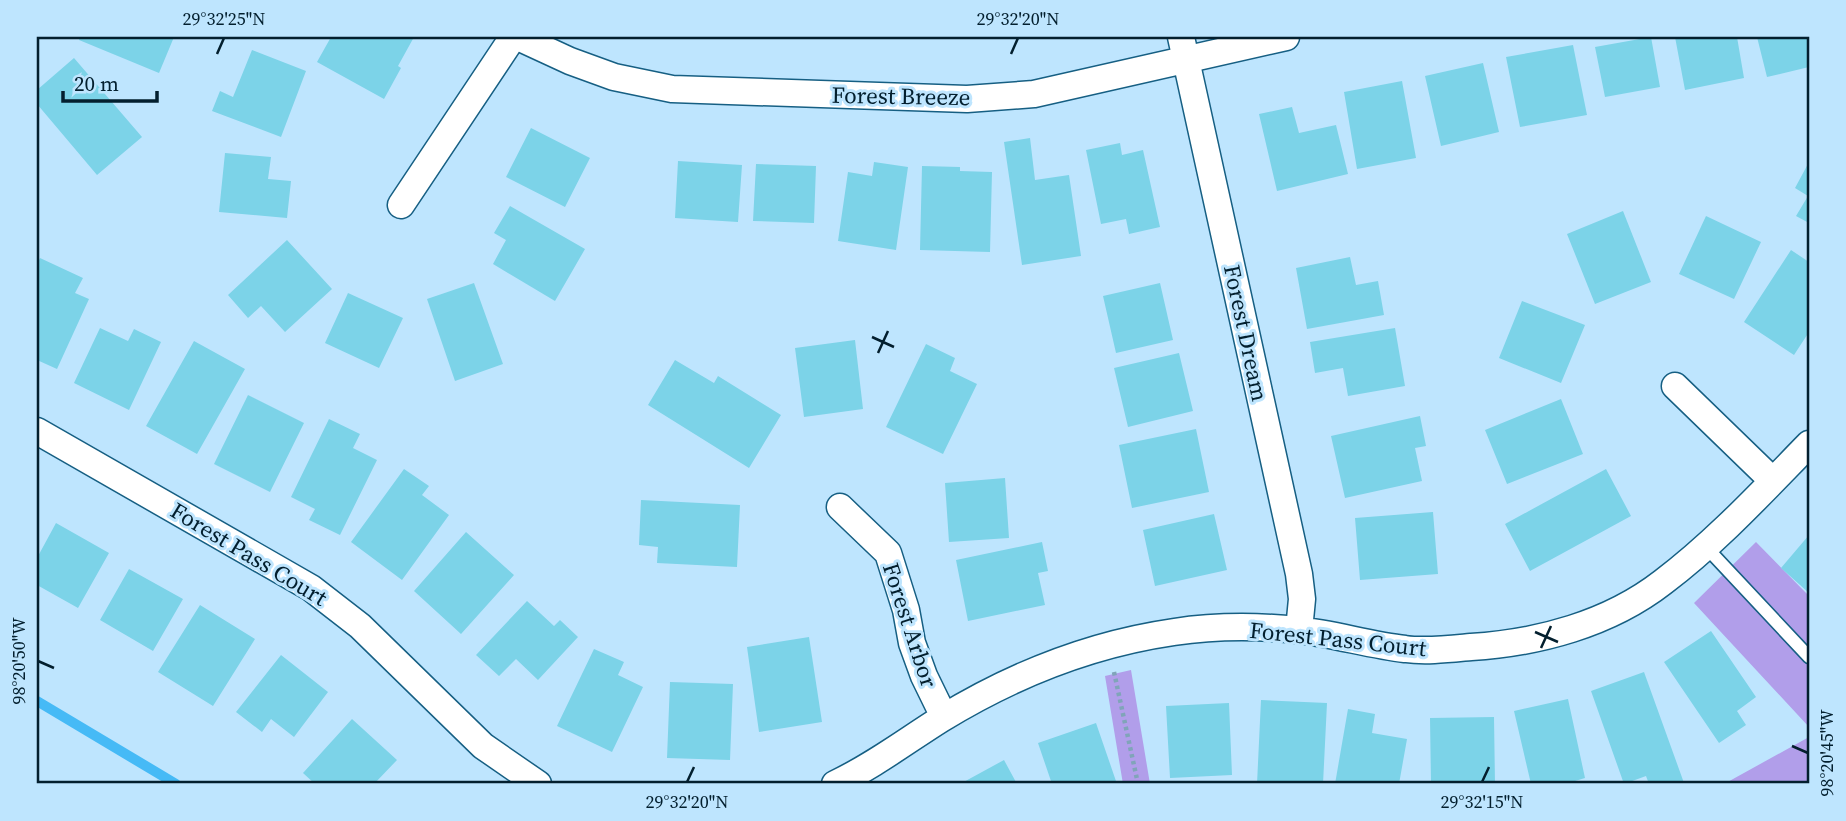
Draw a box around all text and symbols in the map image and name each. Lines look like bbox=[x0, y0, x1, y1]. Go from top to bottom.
text: 29°32'25"N bbox=[183, 6, 265, 31]
text: 29°32'20"N bbox=[977, 6, 1059, 31]
scale bar bbox=[63, 60, 158, 104]
text: 20 m bbox=[74, 69, 119, 98]
street label: Forest Breeze bbox=[831, 79, 971, 113]
street label: Forest Dream bbox=[1216, 262, 1276, 404]
street label: Forest Pass Court bbox=[165, 495, 334, 614]
street label: Forest Arbor bbox=[875, 559, 945, 692]
street label: Forest Pass Court bbox=[1248, 614, 1428, 664]
text: 98°20'50"W bbox=[6, 617, 31, 704]
text: 98°20'45"W bbox=[1814, 709, 1839, 796]
text: 29°32'20"N bbox=[646, 789, 728, 814]
text: 29°32'15"N bbox=[1441, 789, 1523, 814]

